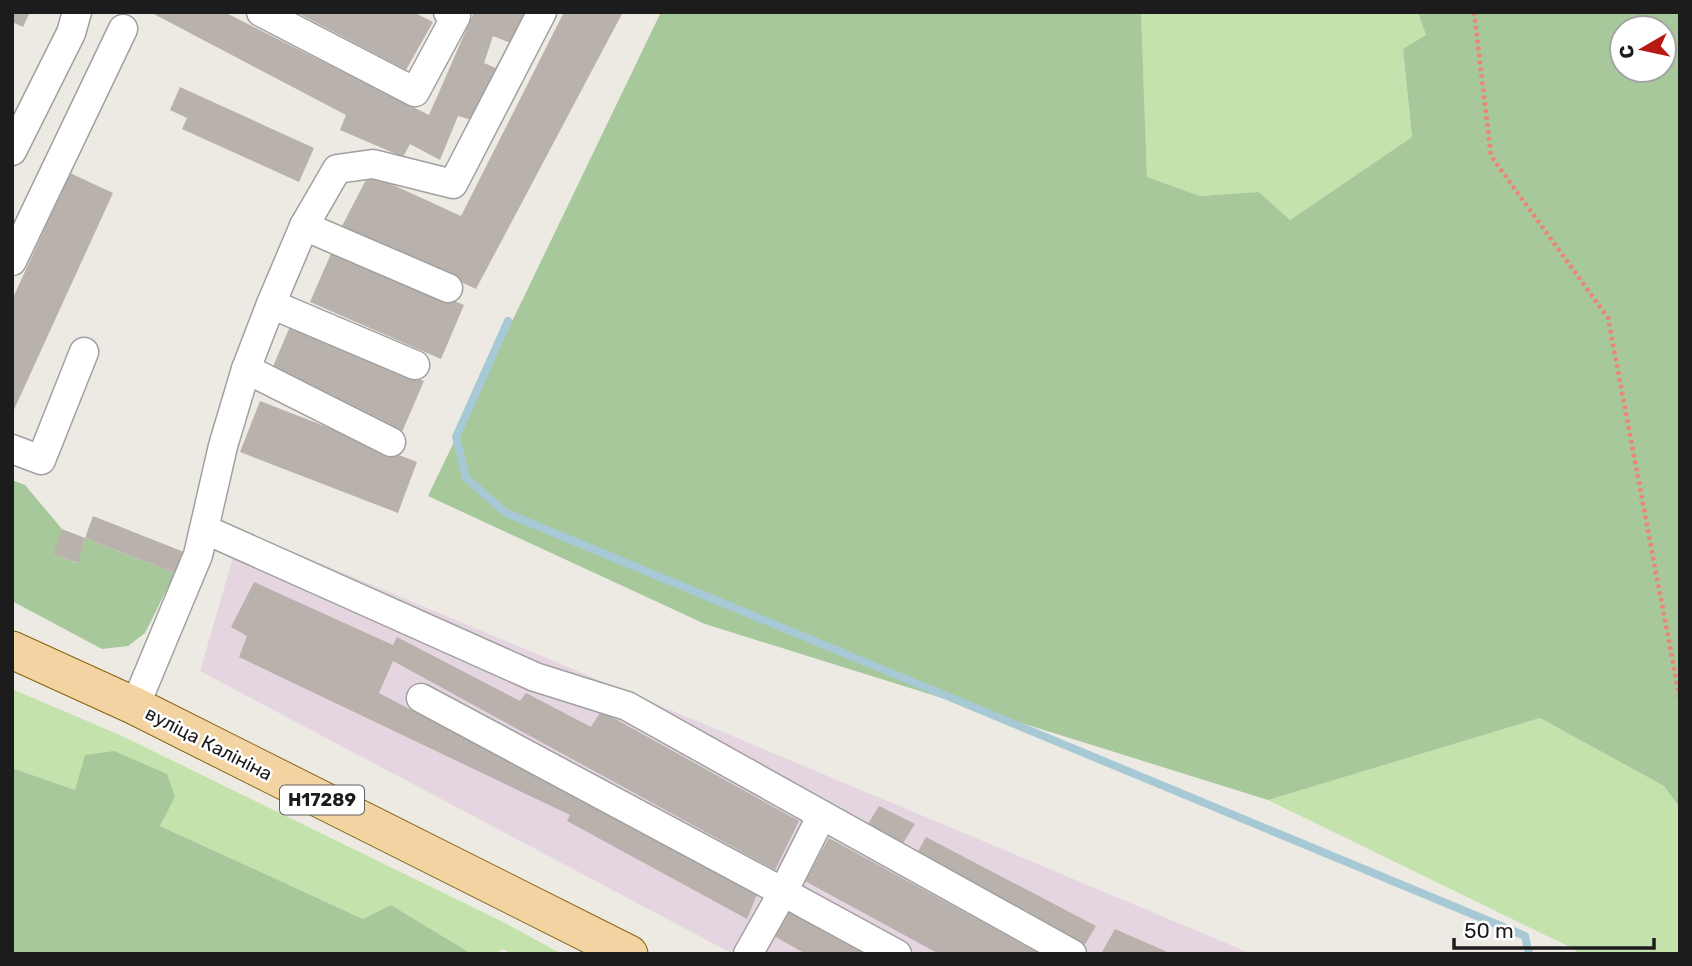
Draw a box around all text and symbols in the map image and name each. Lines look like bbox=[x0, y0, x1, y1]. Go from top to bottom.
north arrow bbox=[1608, 14, 1678, 84]
text: С bbox=[1614, 43, 1639, 60]
street label: вуліца Калініна bbox=[141, 702, 276, 785]
road number: Н17289 bbox=[280, 786, 364, 814]
scale bar bbox=[1454, 906, 1654, 950]
text: 50 m bbox=[1464, 918, 1514, 943]

